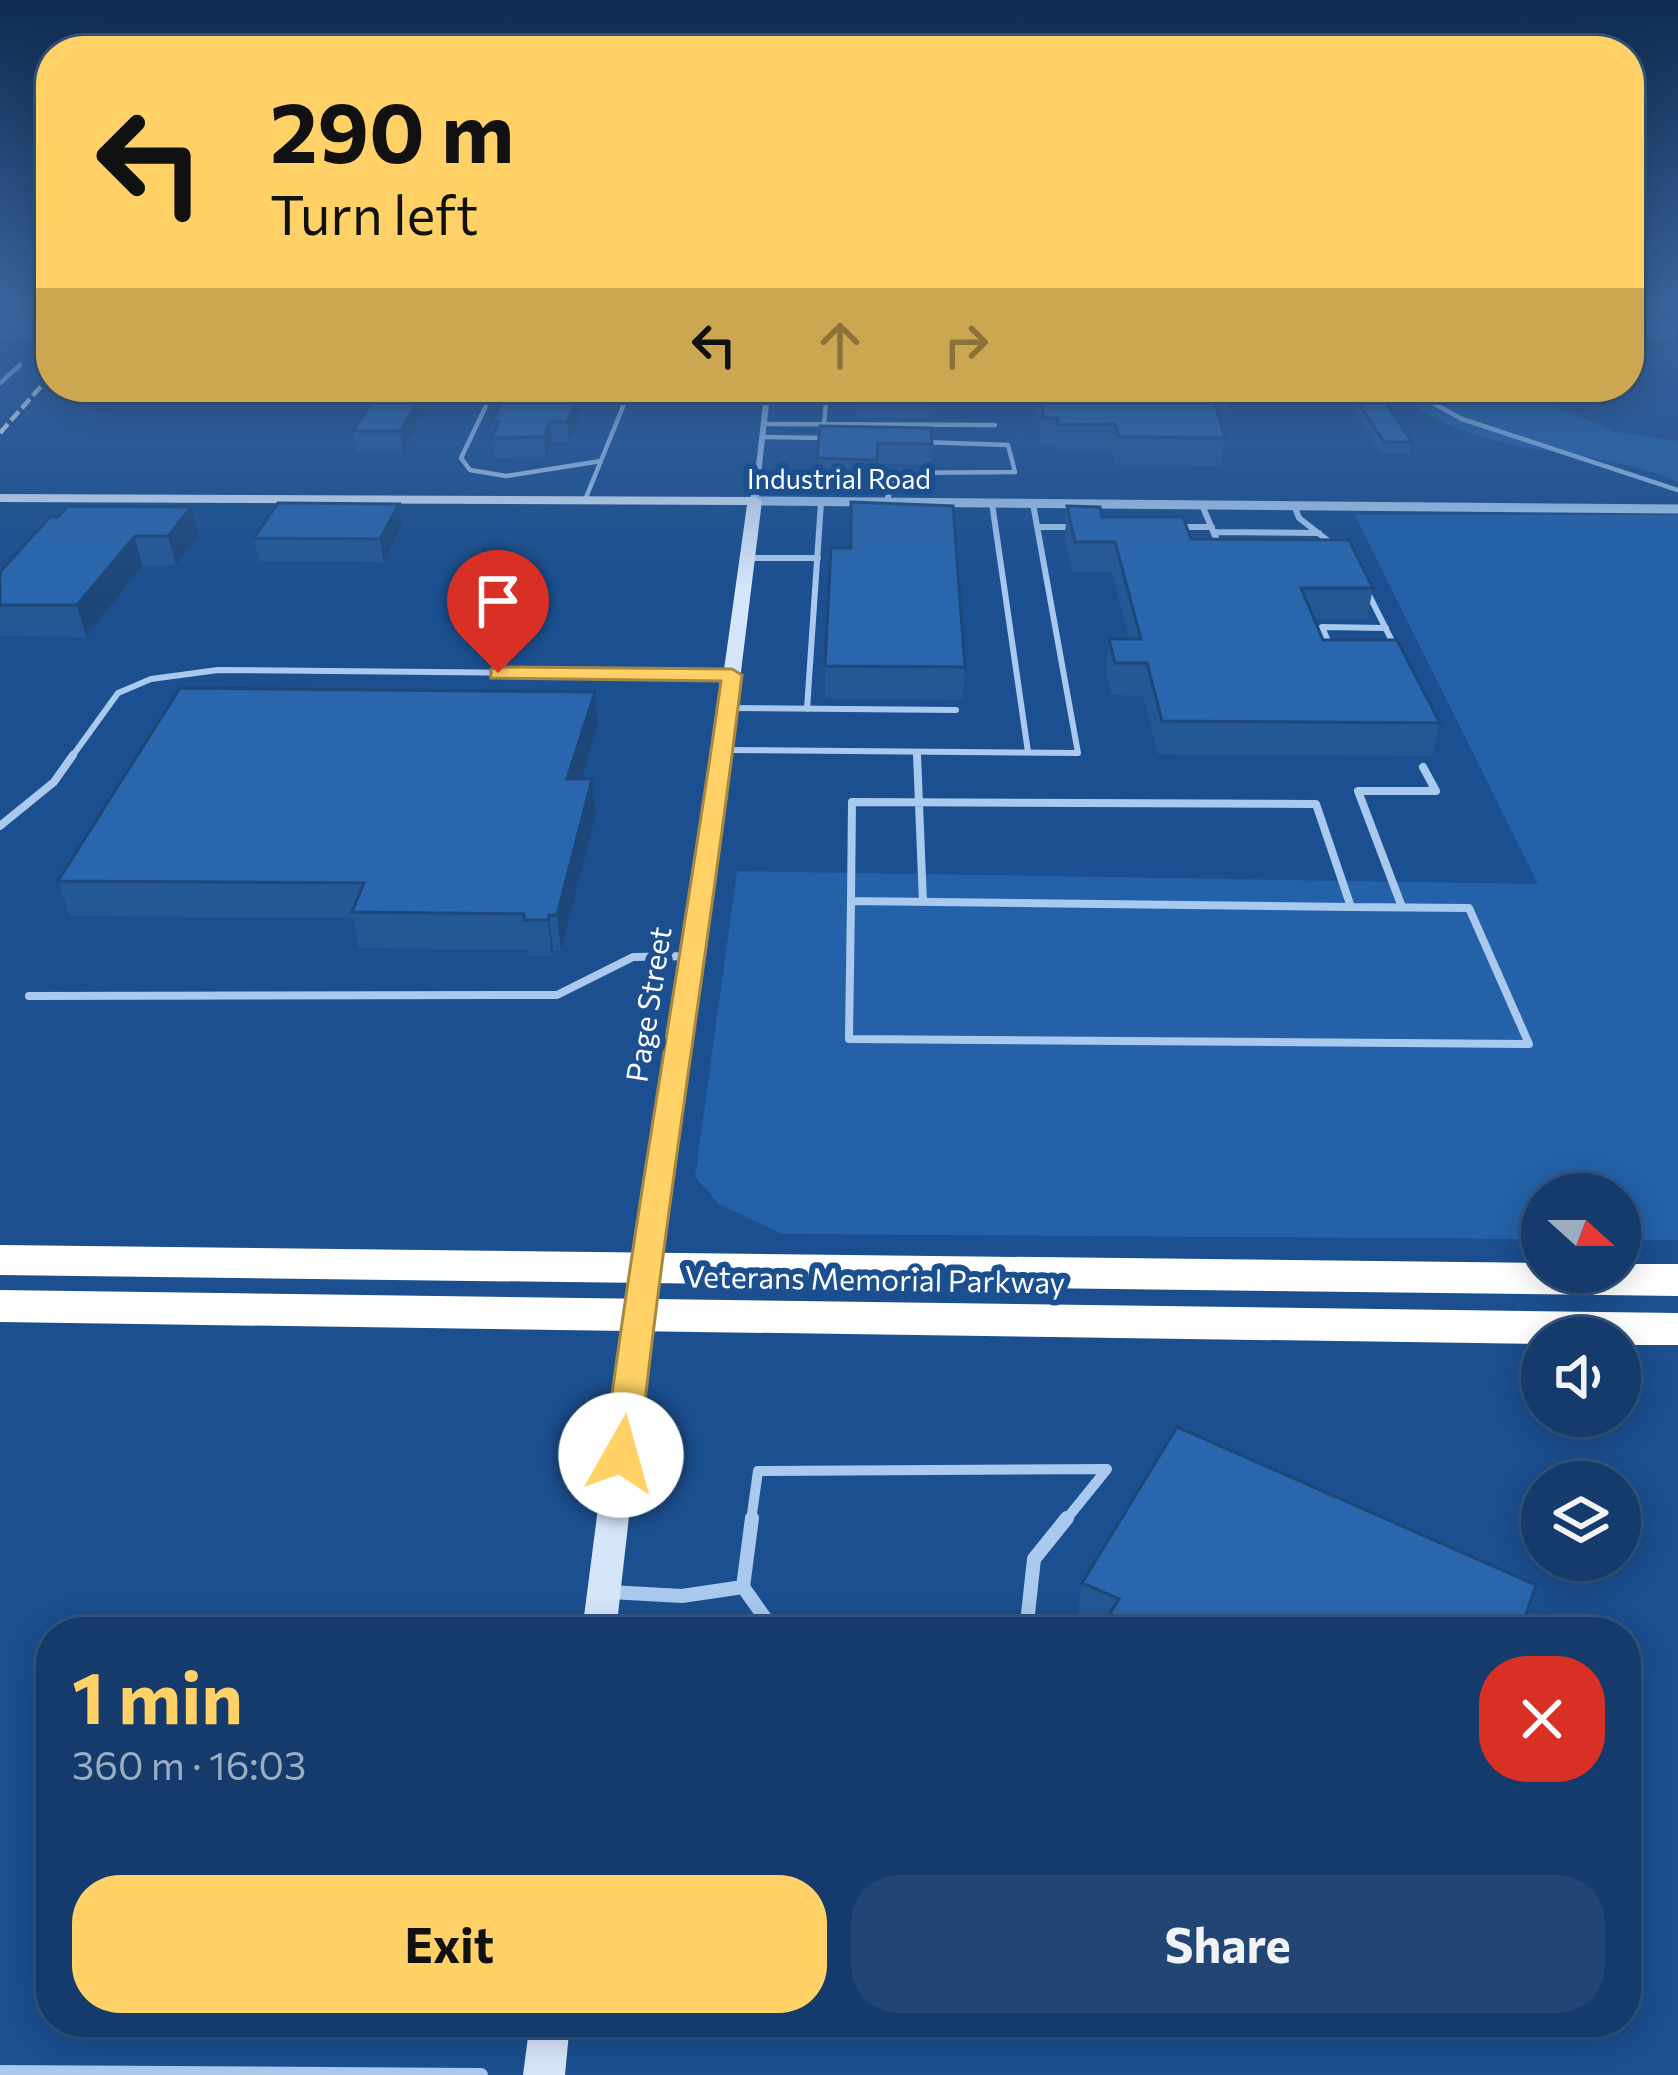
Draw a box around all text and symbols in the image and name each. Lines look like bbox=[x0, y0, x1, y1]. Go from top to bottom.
text: 290 m bbox=[270, 78, 514, 180]
icon: left bbox=[72, 84, 228, 240]
text: Turn left bbox=[270, 180, 478, 246]
icon: left bbox=[681, 312, 747, 378]
icon: ahead bbox=[807, 312, 873, 378]
icon: right bbox=[933, 312, 999, 378]
street label: Industrial Road bbox=[747, 462, 931, 495]
pin bbox=[447, 550, 549, 673]
icon: arrive bbox=[465, 568, 531, 634]
street label: Page Street bbox=[616, 924, 678, 1084]
north arrow bbox=[1521, 1173, 1641, 1293]
map controls bbox=[1521, 1173, 1641, 1581]
street label: Veterans Memorial Parkway bbox=[684, 1256, 1066, 1300]
button: sound bbox=[1521, 1317, 1641, 1437]
position arrow bbox=[558, 1392, 684, 1518]
button: layers bbox=[1521, 1461, 1641, 1581]
text: 1 min bbox=[72, 1651, 243, 1739]
button: close bbox=[1479, 1656, 1605, 1782]
text: 360 m · 16:03 bbox=[72, 1740, 306, 1788]
button: Exit bbox=[72, 1875, 827, 2013]
button: Share bbox=[851, 1875, 1605, 2013]

